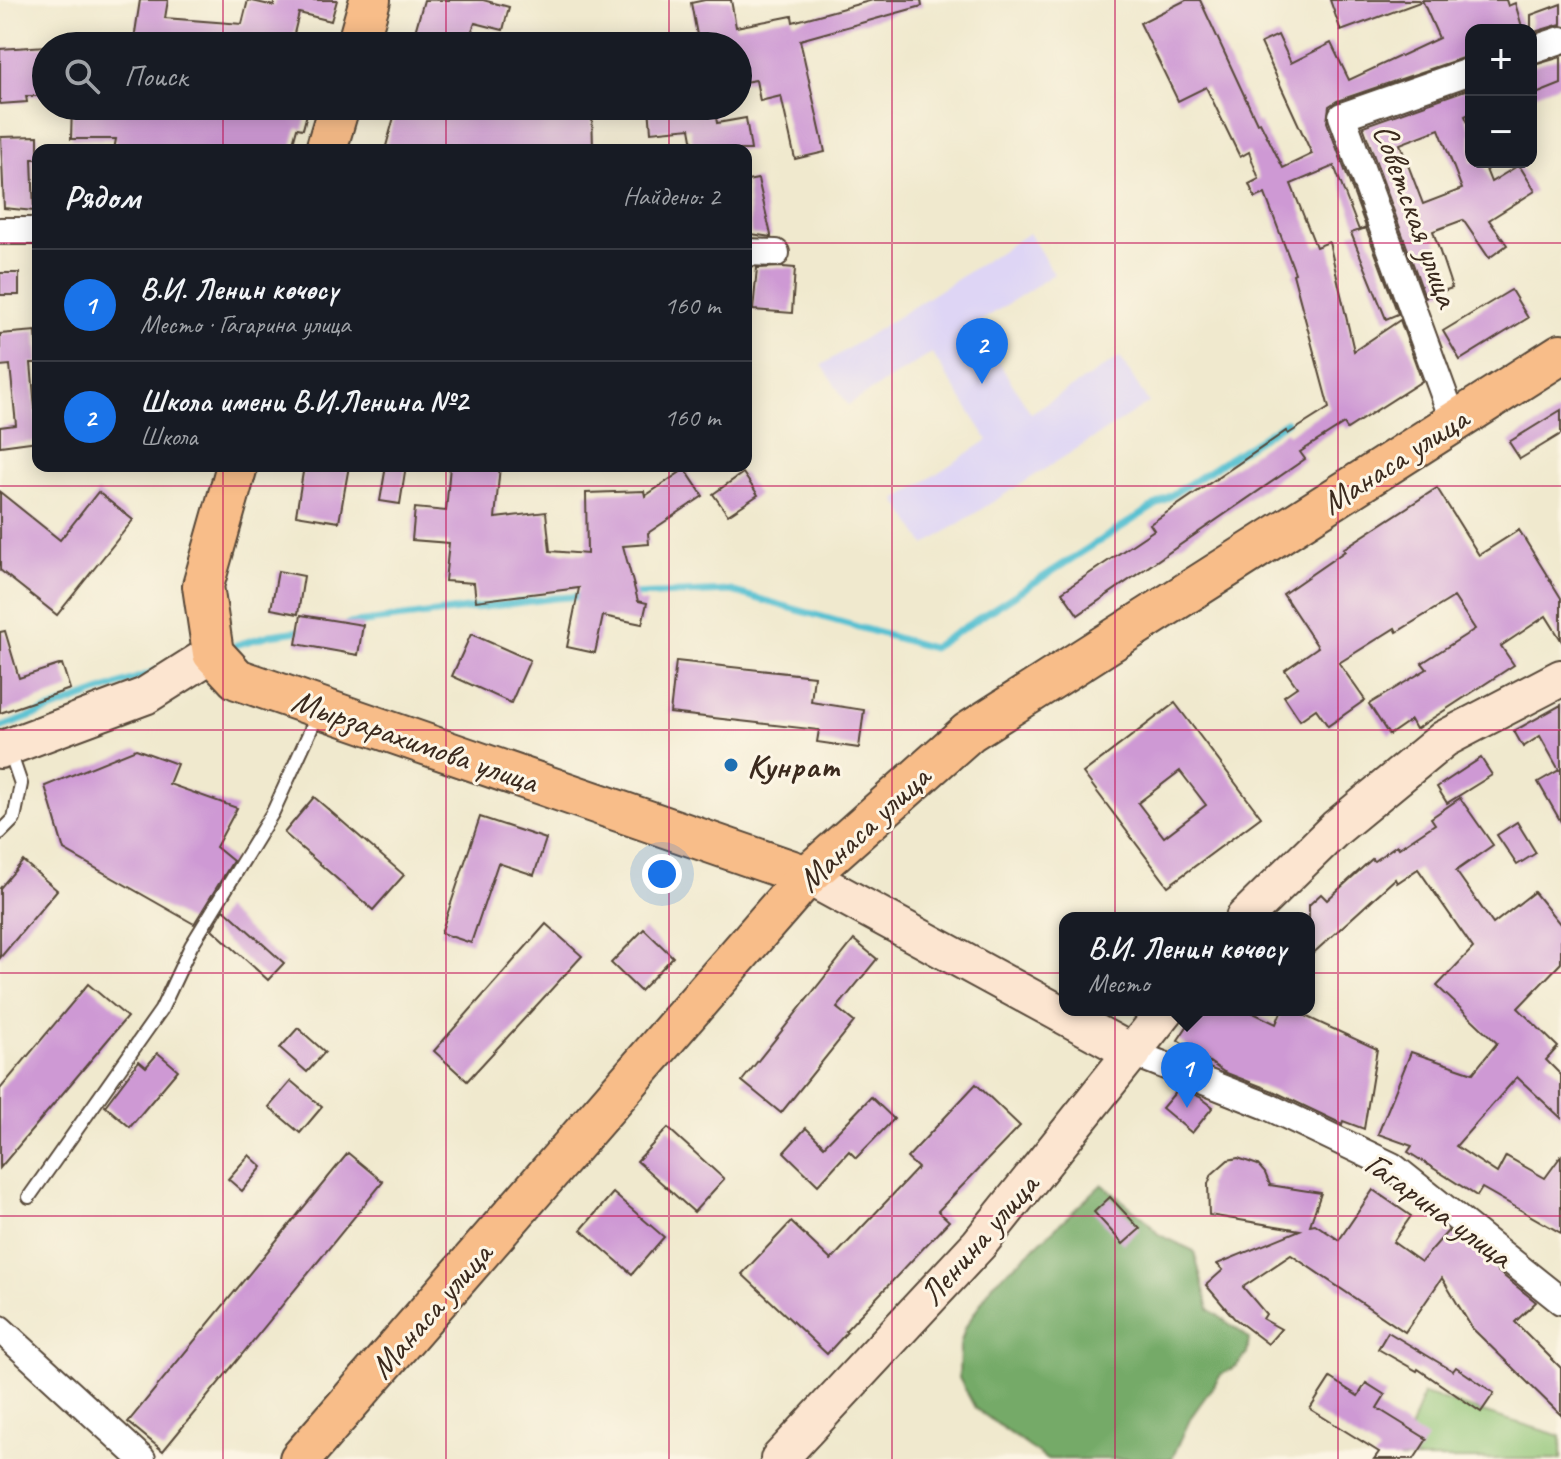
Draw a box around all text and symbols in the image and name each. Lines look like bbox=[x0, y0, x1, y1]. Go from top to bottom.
map controls bbox=[1465, 24, 1537, 168]
button: + bbox=[1465, 24, 1537, 96]
search box bbox=[32, 32, 752, 120]
icon: search bbox=[60, 54, 104, 98]
text: Поиск bbox=[124, 57, 187, 95]
button: − bbox=[1465, 96, 1537, 168]
street label: Советская улица bbox=[1364, 118, 1470, 315]
text: Рядом bbox=[64, 175, 140, 218]
text: Найдено: 2 bbox=[623, 180, 720, 213]
text: В.И. Ленин көчөсү bbox=[140, 270, 338, 308]
text: 1 bbox=[84, 289, 96, 322]
text: 160 m bbox=[664, 289, 720, 322]
text: Место · Гагарина улица bbox=[140, 308, 350, 341]
pin: 2 bbox=[956, 318, 1008, 384]
text: Школа имени В.И.Ленина №2 bbox=[140, 382, 468, 420]
street label: Манаса улица bbox=[1313, 395, 1478, 524]
text: 2 bbox=[84, 401, 96, 434]
text: 160 m bbox=[664, 401, 720, 434]
text: Школа bbox=[140, 420, 197, 453]
street label: Мырзарахимова улица bbox=[286, 678, 546, 803]
place label: Кунрат bbox=[747, 744, 841, 787]
street label: Манаса улица bbox=[788, 754, 941, 901]
marker: Кунрат bbox=[722, 756, 740, 774]
your location bbox=[642, 854, 682, 894]
popup bbox=[1059, 912, 1315, 1016]
text: В.И. Ленин көчөсү bbox=[1088, 929, 1286, 967]
text: Место bbox=[1088, 967, 1149, 1000]
pin: 1 bbox=[1161, 1042, 1213, 1108]
street label: Гагарина улица bbox=[1357, 1142, 1523, 1279]
street label: Ленина улица bbox=[909, 1162, 1049, 1314]
street label: Манаса улица bbox=[360, 1231, 503, 1387]

